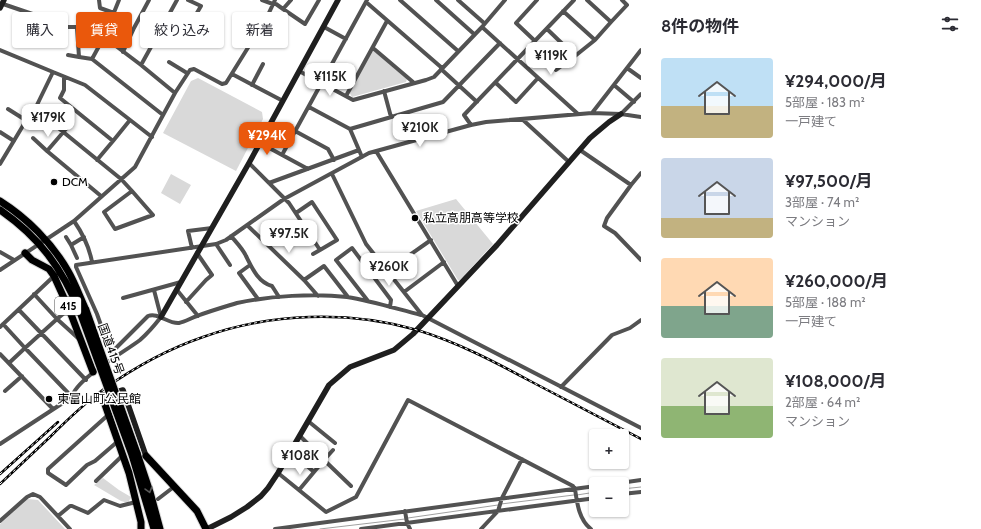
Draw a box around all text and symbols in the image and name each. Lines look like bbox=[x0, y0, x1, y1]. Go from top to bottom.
chip: 購入 bbox=[12, 12, 68, 48]
chip: 賃貸 bbox=[76, 12, 132, 48]
chip: 絞り込み bbox=[140, 12, 224, 48]
chip: 新着 bbox=[232, 12, 288, 48]
icon: filters bbox=[939, 13, 961, 35]
text: 8件の物件 bbox=[661, 16, 739, 36]
pin: ¥119K bbox=[523, 42, 579, 76]
text: ¥119K bbox=[535, 47, 567, 63]
pin: ¥115K bbox=[302, 63, 358, 97]
text: ¥115K bbox=[314, 68, 346, 84]
text: ¥294,000/月 bbox=[785, 71, 887, 91]
icon: home bbox=[693, 74, 741, 122]
text: 5部屋 · 183 m² bbox=[785, 94, 865, 110]
pin: ¥179K bbox=[20, 104, 76, 138]
text: ¥179K bbox=[31, 109, 65, 125]
text: 一戸建て bbox=[785, 113, 837, 129]
pin: ¥210K bbox=[392, 114, 448, 148]
text: ¥210K bbox=[402, 119, 438, 135]
pin: ¥294K bbox=[239, 122, 295, 156]
text: ¥294K bbox=[248, 127, 286, 143]
text: ¥97,500/月 bbox=[785, 171, 873, 191]
place label: DCM bbox=[62, 174, 88, 189]
icon: home bbox=[693, 174, 741, 222]
marker: DCM bbox=[49, 177, 59, 187]
text: 3部屋 · 74 m² bbox=[785, 194, 859, 210]
place label: 私立高朋高等学校 bbox=[423, 210, 519, 225]
marker: 私立高朋高等学校 bbox=[410, 213, 420, 223]
text: マンション bbox=[785, 213, 850, 229]
pin: ¥97.5K bbox=[256, 220, 322, 254]
text: ¥97.5K bbox=[269, 225, 309, 241]
pin: ¥260K bbox=[361, 253, 417, 287]
text: ¥260K bbox=[369, 258, 409, 274]
text: ¥260,000/月 bbox=[785, 271, 888, 291]
icon: home bbox=[693, 274, 741, 322]
text: 5部屋 · 188 m² bbox=[785, 294, 866, 310]
road number: 415 bbox=[55, 297, 81, 315]
text: 一戸建て bbox=[785, 313, 837, 329]
street label: 国道415号 bbox=[95, 321, 128, 376]
text: ¥108,000/月 bbox=[785, 371, 887, 391]
icon: home bbox=[693, 374, 741, 422]
place label: 東富山町公民館 bbox=[57, 391, 141, 406]
marker: 東富山町公民館 bbox=[44, 394, 54, 404]
text: 2部屋 · 64 m² bbox=[785, 394, 860, 410]
text: マンション bbox=[785, 413, 850, 429]
map controls bbox=[589, 429, 629, 517]
button: + bbox=[589, 429, 629, 469]
pin: ¥108K bbox=[272, 442, 328, 476]
text: ¥108K bbox=[281, 447, 319, 463]
button: − bbox=[589, 477, 629, 517]
one-way arrow bbox=[144, 486, 153, 493]

